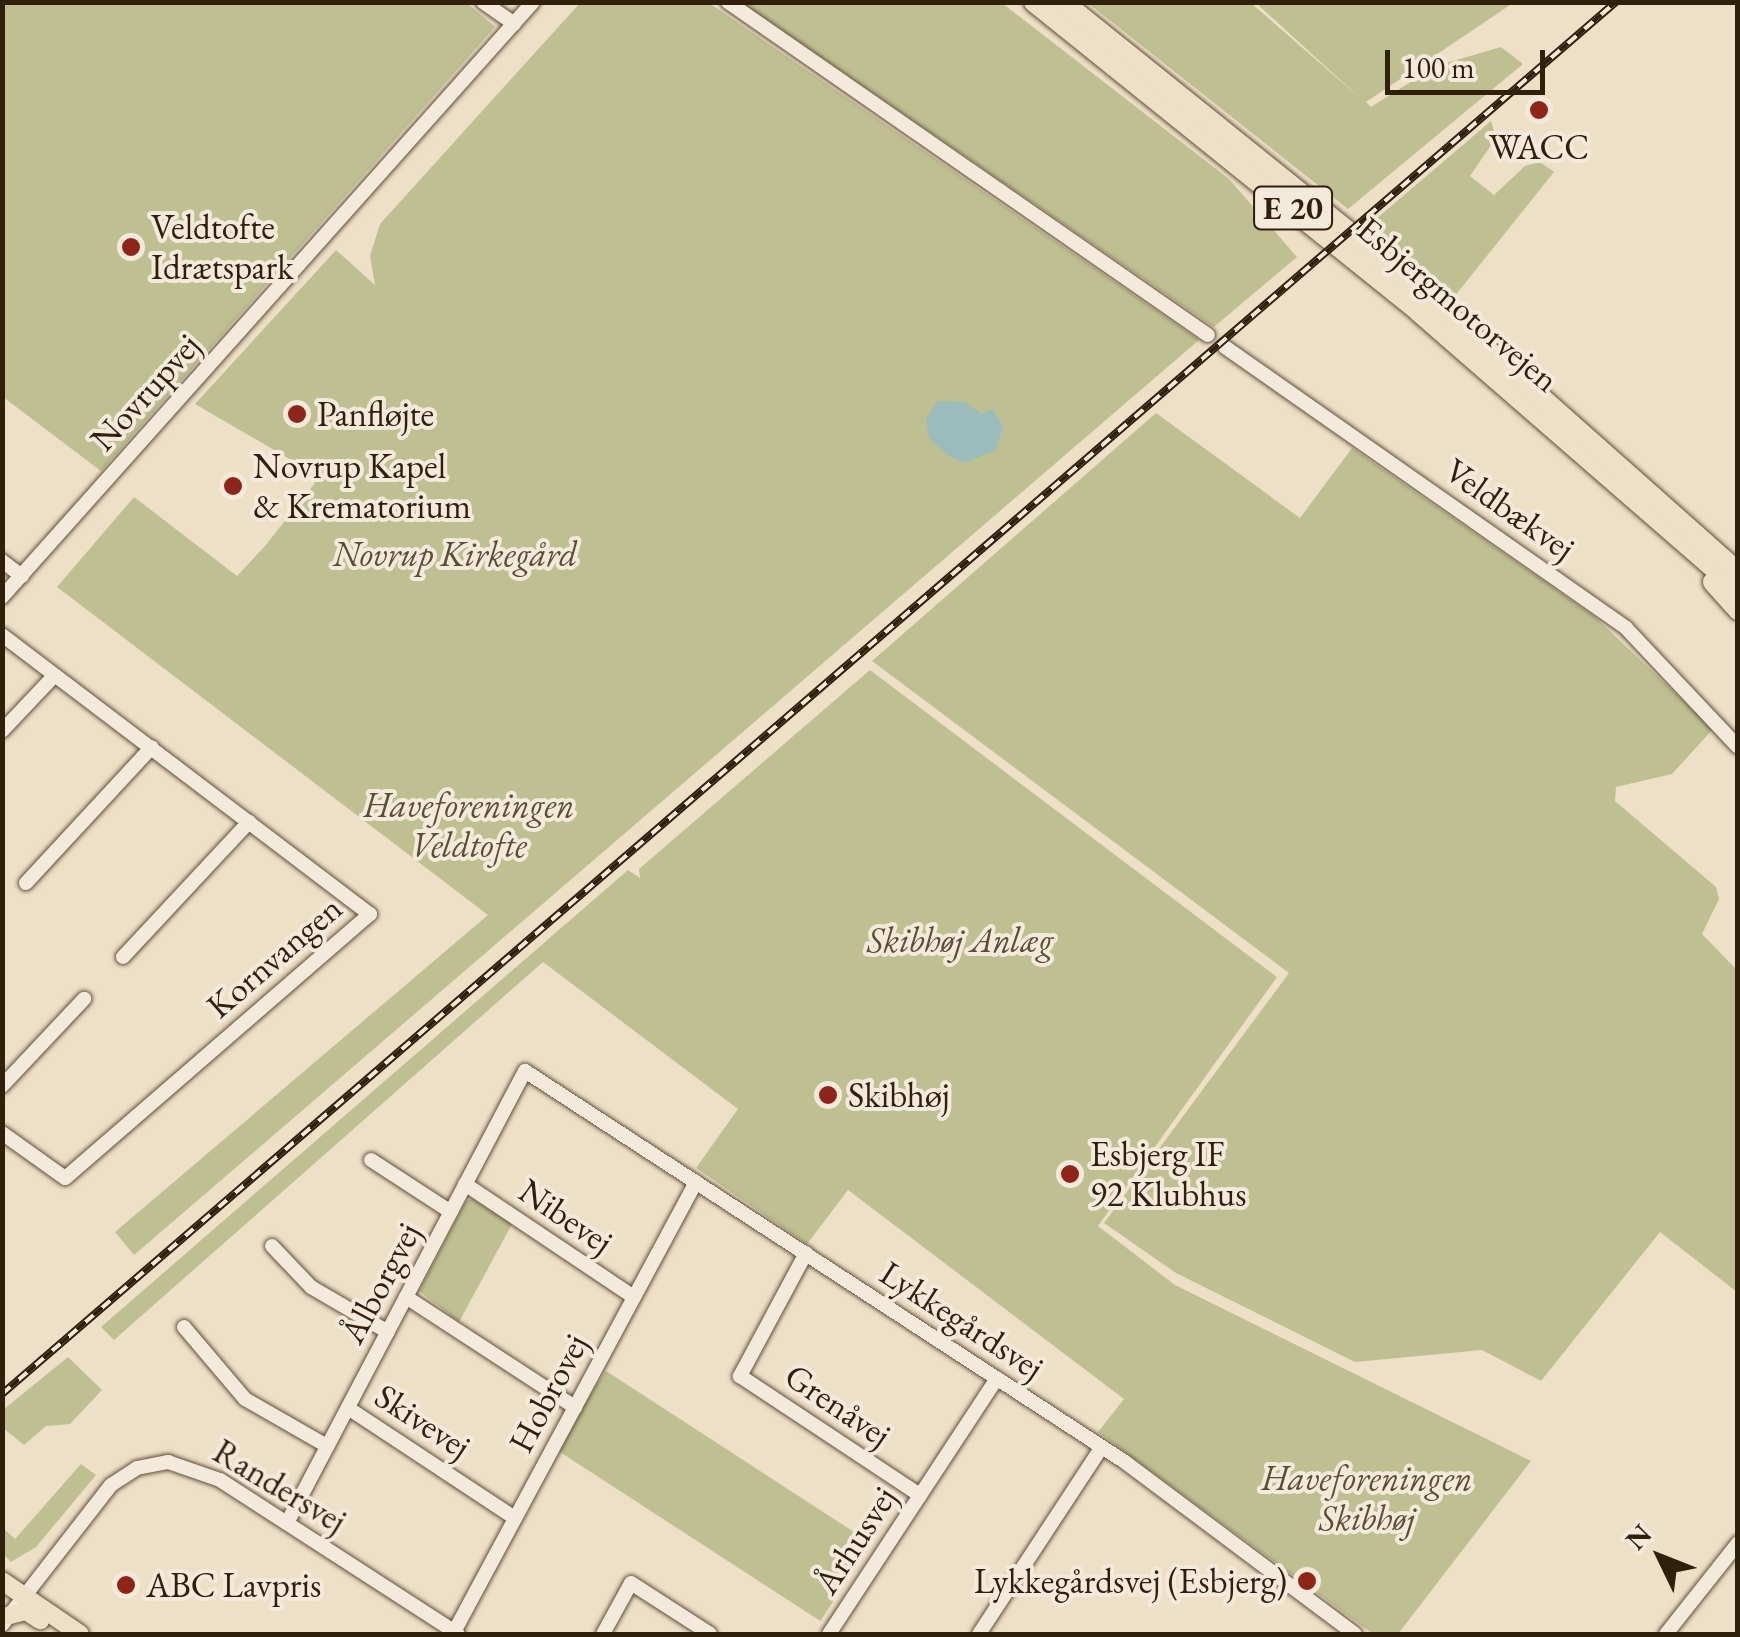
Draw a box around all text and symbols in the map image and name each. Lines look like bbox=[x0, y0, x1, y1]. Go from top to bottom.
scale bar bbox=[1390, 30, 1550, 92]
text: 100 m bbox=[1402, 48, 1475, 87]
marker: WACC bbox=[1528, 99, 1550, 121]
place label: WACC bbox=[1489, 126, 1589, 168]
road number: E 20 bbox=[1253, 181, 1333, 235]
place label: Veldtofte Idrætspark bbox=[151, 206, 294, 288]
street label: Esbjergmotorvejen bbox=[1349, 207, 1567, 401]
marker: Veldtofte Idrætspark bbox=[120, 236, 142, 258]
street label: Novrupvej bbox=[81, 325, 209, 459]
place label: Panfløjte bbox=[317, 393, 434, 435]
marker: Panfløjte bbox=[286, 403, 308, 425]
place label: Novrup Kapel & Krematorium bbox=[253, 445, 471, 527]
street label: Veldbækvej bbox=[1437, 449, 1583, 569]
marker: Novrup Kapel & Krematorium bbox=[222, 475, 244, 497]
park label: Novrup Kirkegård bbox=[333, 533, 577, 575]
park label: Haveforeningen Veldtofte bbox=[363, 784, 575, 866]
street label: Kornvangen bbox=[198, 887, 350, 1027]
park label: Skibhøj Anlæg bbox=[867, 919, 1053, 961]
place label: Skibhøj bbox=[848, 1074, 950, 1116]
marker: Skibhøj bbox=[817, 1084, 839, 1106]
place label: Esbjerg IF 92 Klubhus bbox=[1090, 1133, 1247, 1215]
marker: Esbjerg IF 92 Klubhus bbox=[1059, 1163, 1081, 1185]
street label: Nibevej bbox=[511, 1170, 621, 1262]
street label: Ålborgvej bbox=[331, 1215, 429, 1351]
street label: Lykkegårdsvej bbox=[872, 1252, 1052, 1388]
street label: Hobrovej bbox=[499, 1327, 597, 1459]
street label: Grenåvej bbox=[777, 1354, 899, 1456]
street label: Skivevej bbox=[367, 1375, 479, 1467]
street label: Randersvej bbox=[206, 1430, 354, 1542]
park label: Haveforeningen Skibhøj bbox=[1261, 1457, 1473, 1539]
street label: Århusvej bbox=[805, 1478, 905, 1602]
north arrow bbox=[1610, 1507, 1710, 1607]
text: N bbox=[1617, 1516, 1659, 1557]
place label: Lykkegårdsvej (Esbjerg) bbox=[974, 1560, 1287, 1602]
place label: ABC Lavpris bbox=[146, 1564, 321, 1606]
marker: Lykkegårdsvej (Esbjerg) bbox=[1296, 1570, 1318, 1592]
marker: ABC Lavpris bbox=[115, 1574, 137, 1596]

